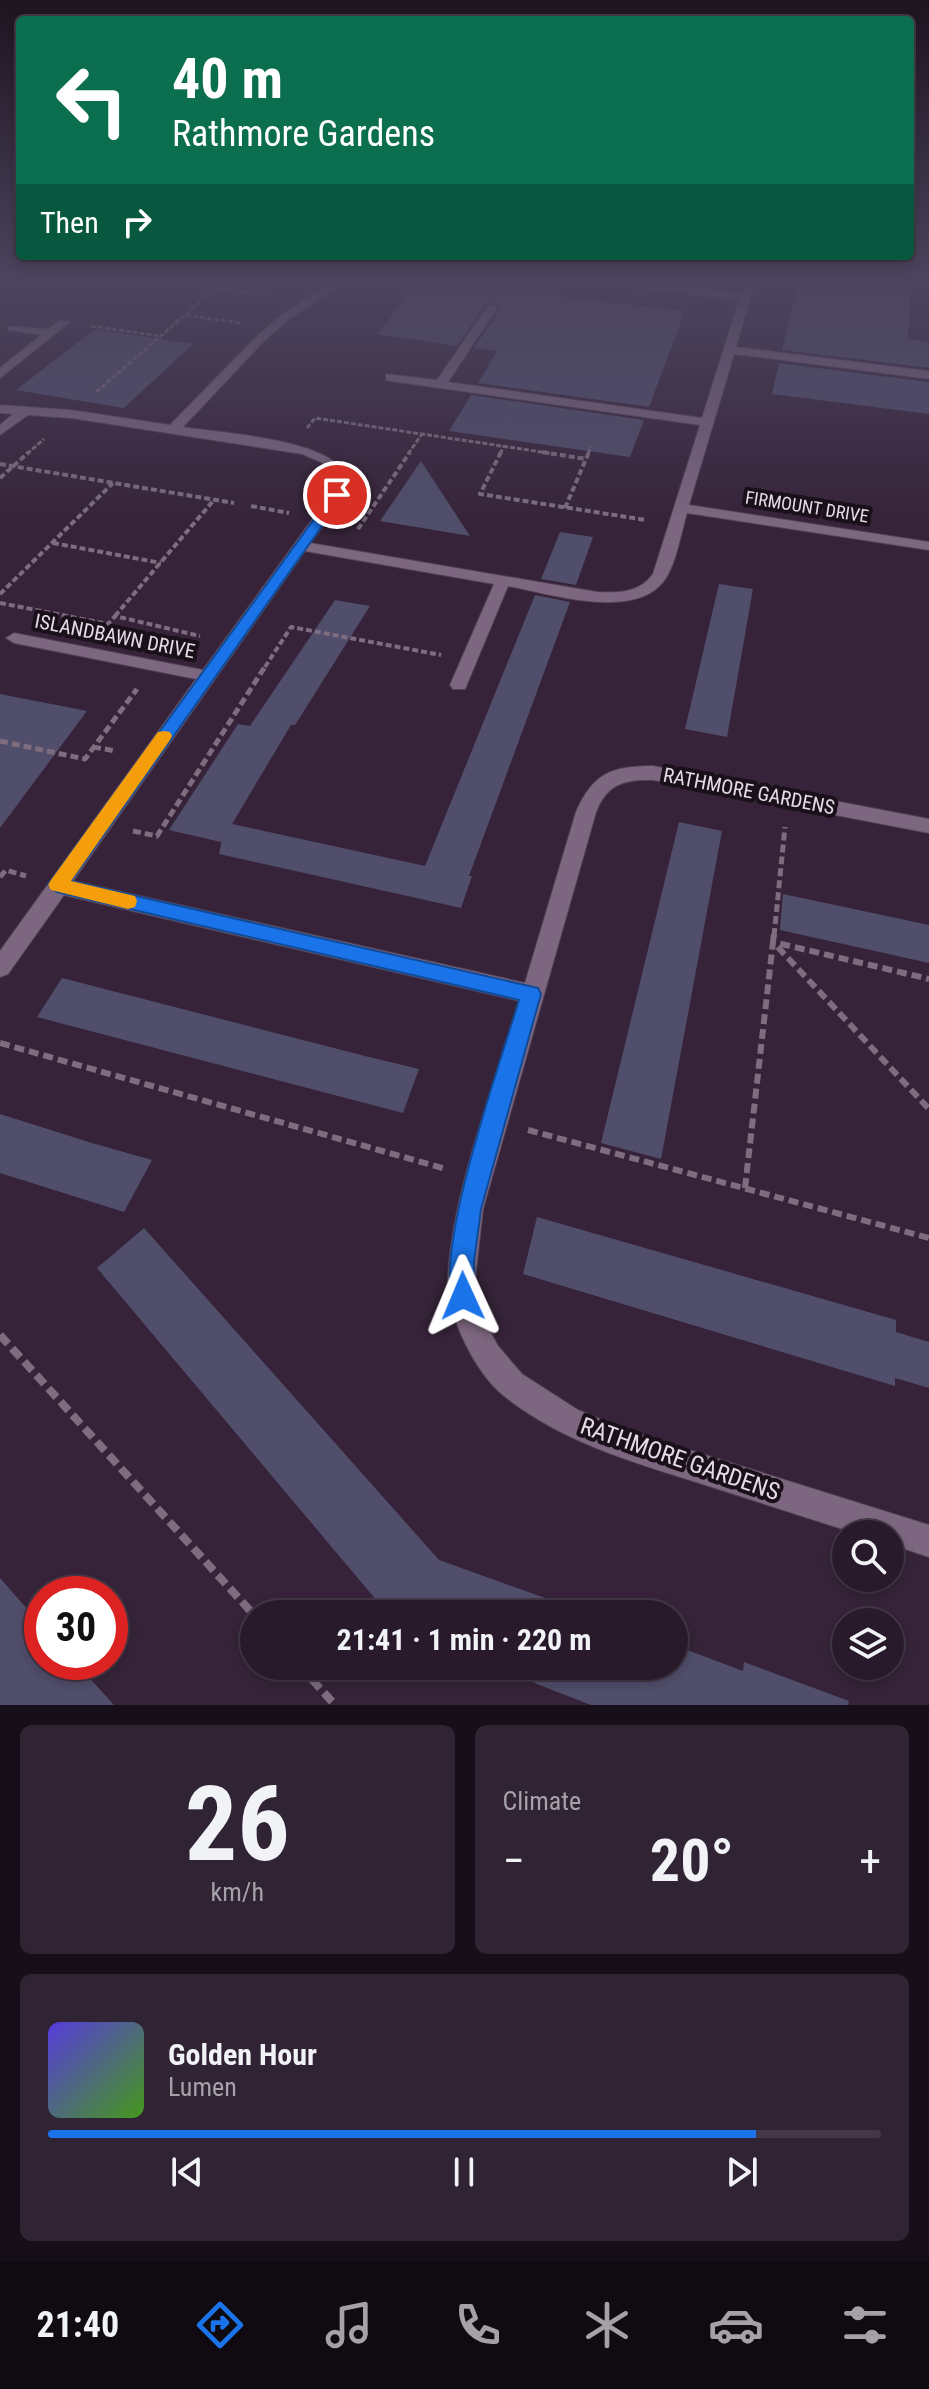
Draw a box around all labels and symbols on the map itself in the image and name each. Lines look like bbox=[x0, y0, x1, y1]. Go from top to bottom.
pin bbox=[303, 461, 371, 529]
street label: FIRMOUNT DRIVE bbox=[744, 486, 870, 527]
street label: ISLANDBAWN DRIVE bbox=[33, 609, 197, 663]
street label: RATHMORE GARDENS bbox=[661, 763, 837, 819]
position arrow bbox=[421, 1254, 505, 1338]
street label: RATHMORE GARDENS bbox=[577, 1412, 783, 1506]
speed limit sign: 30 bbox=[24, 1576, 128, 1680]

